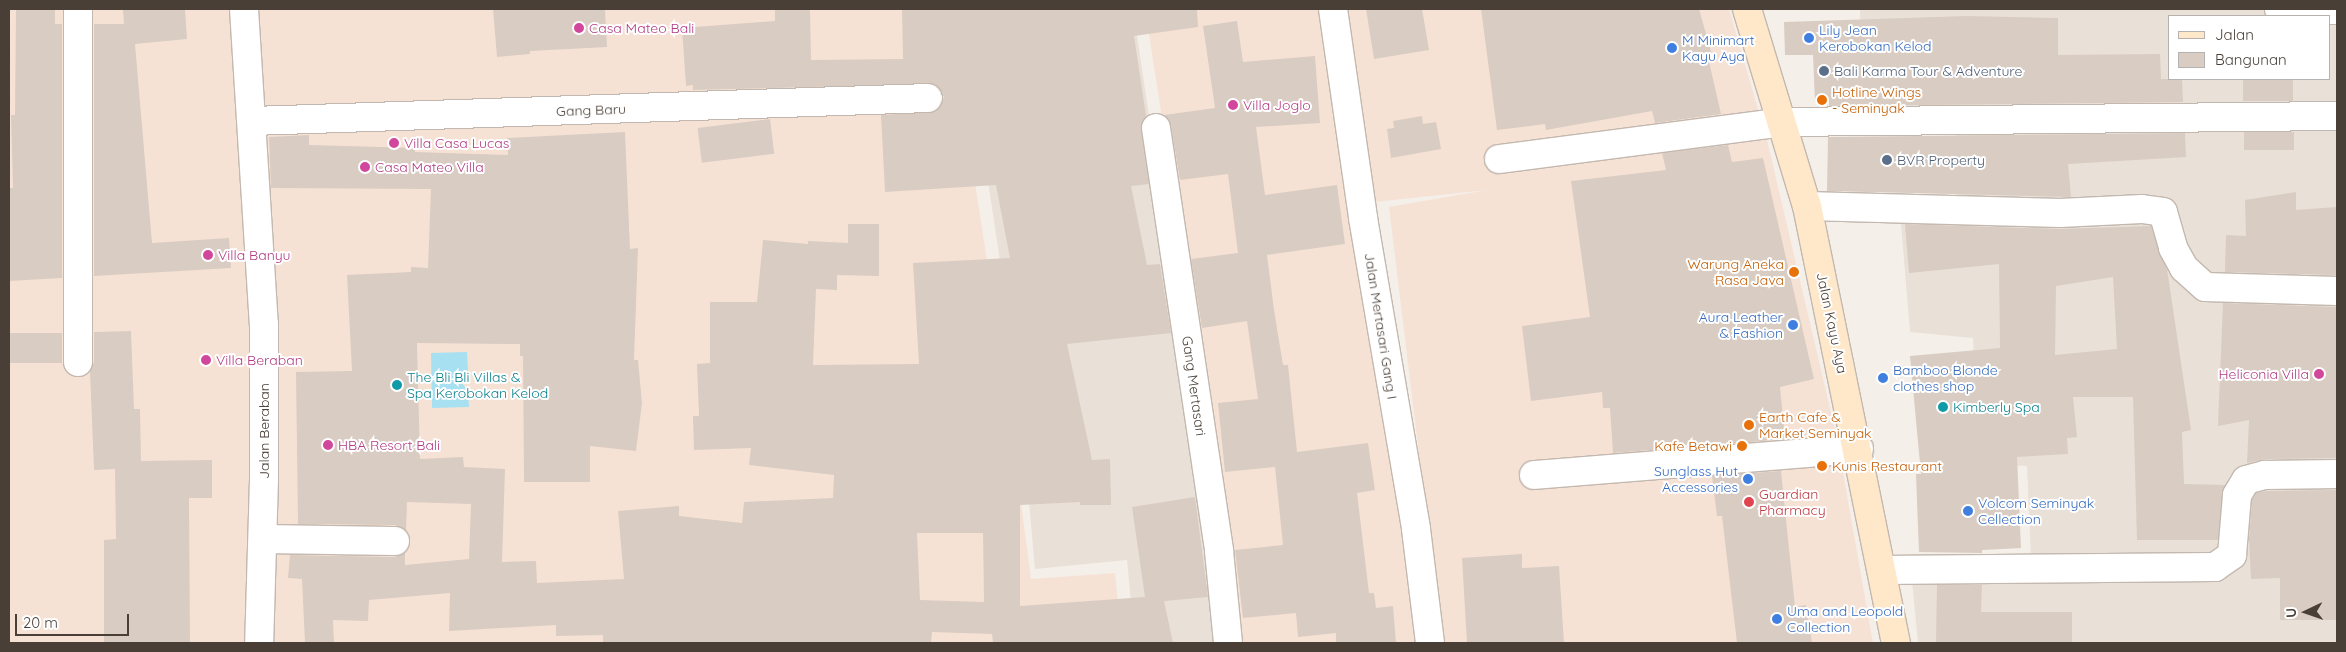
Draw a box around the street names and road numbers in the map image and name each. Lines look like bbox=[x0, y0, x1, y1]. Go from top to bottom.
street label: Gang Baru bbox=[556, 100, 626, 120]
street label: Jalan Mertasari Gang I bbox=[1361, 252, 1401, 400]
street label: Jalan Kayu Aya bbox=[1813, 271, 1851, 375]
street label: Gang Mertasari bbox=[1179, 335, 1209, 437]
street label: Jalan Beraban bbox=[256, 383, 272, 479]

